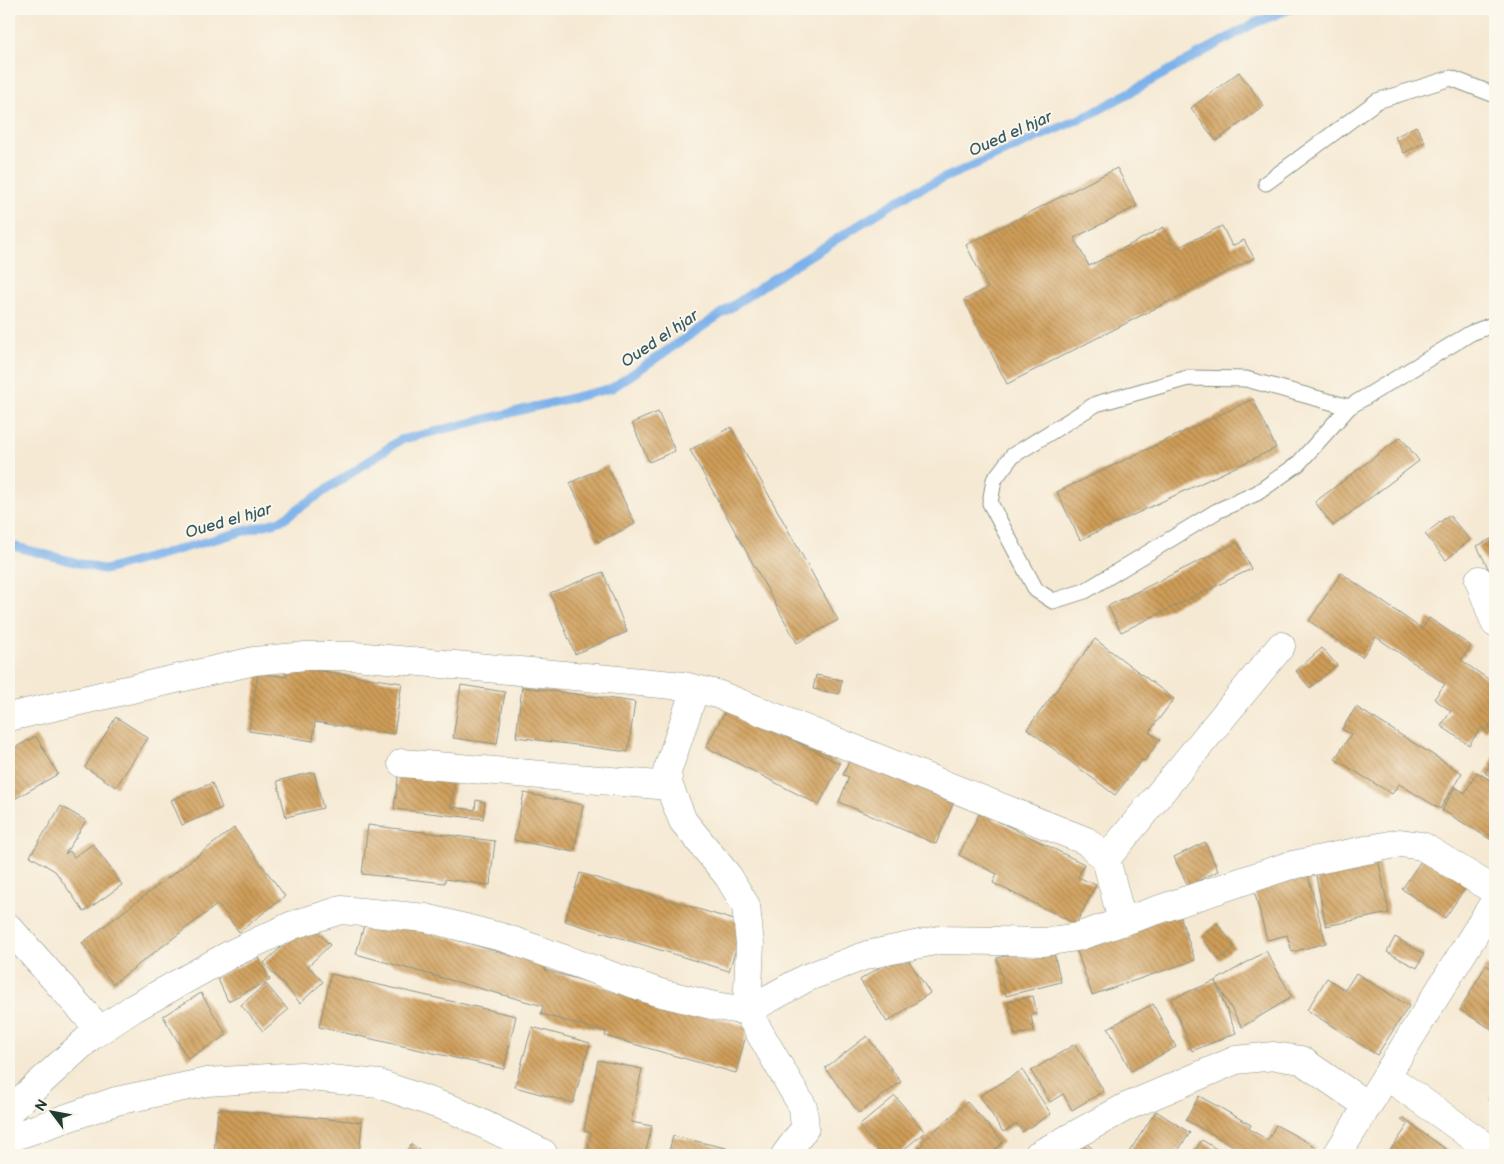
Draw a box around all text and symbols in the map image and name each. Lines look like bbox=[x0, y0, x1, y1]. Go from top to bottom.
water label: Oued el hjar bbox=[966, 107, 1056, 161]
water label: Oued el hjar bbox=[618, 306, 703, 372]
water label: Oued el hjar bbox=[183, 500, 275, 543]
north arrow bbox=[28, 1086, 78, 1136]
text: N bbox=[31, 1096, 51, 1114]

